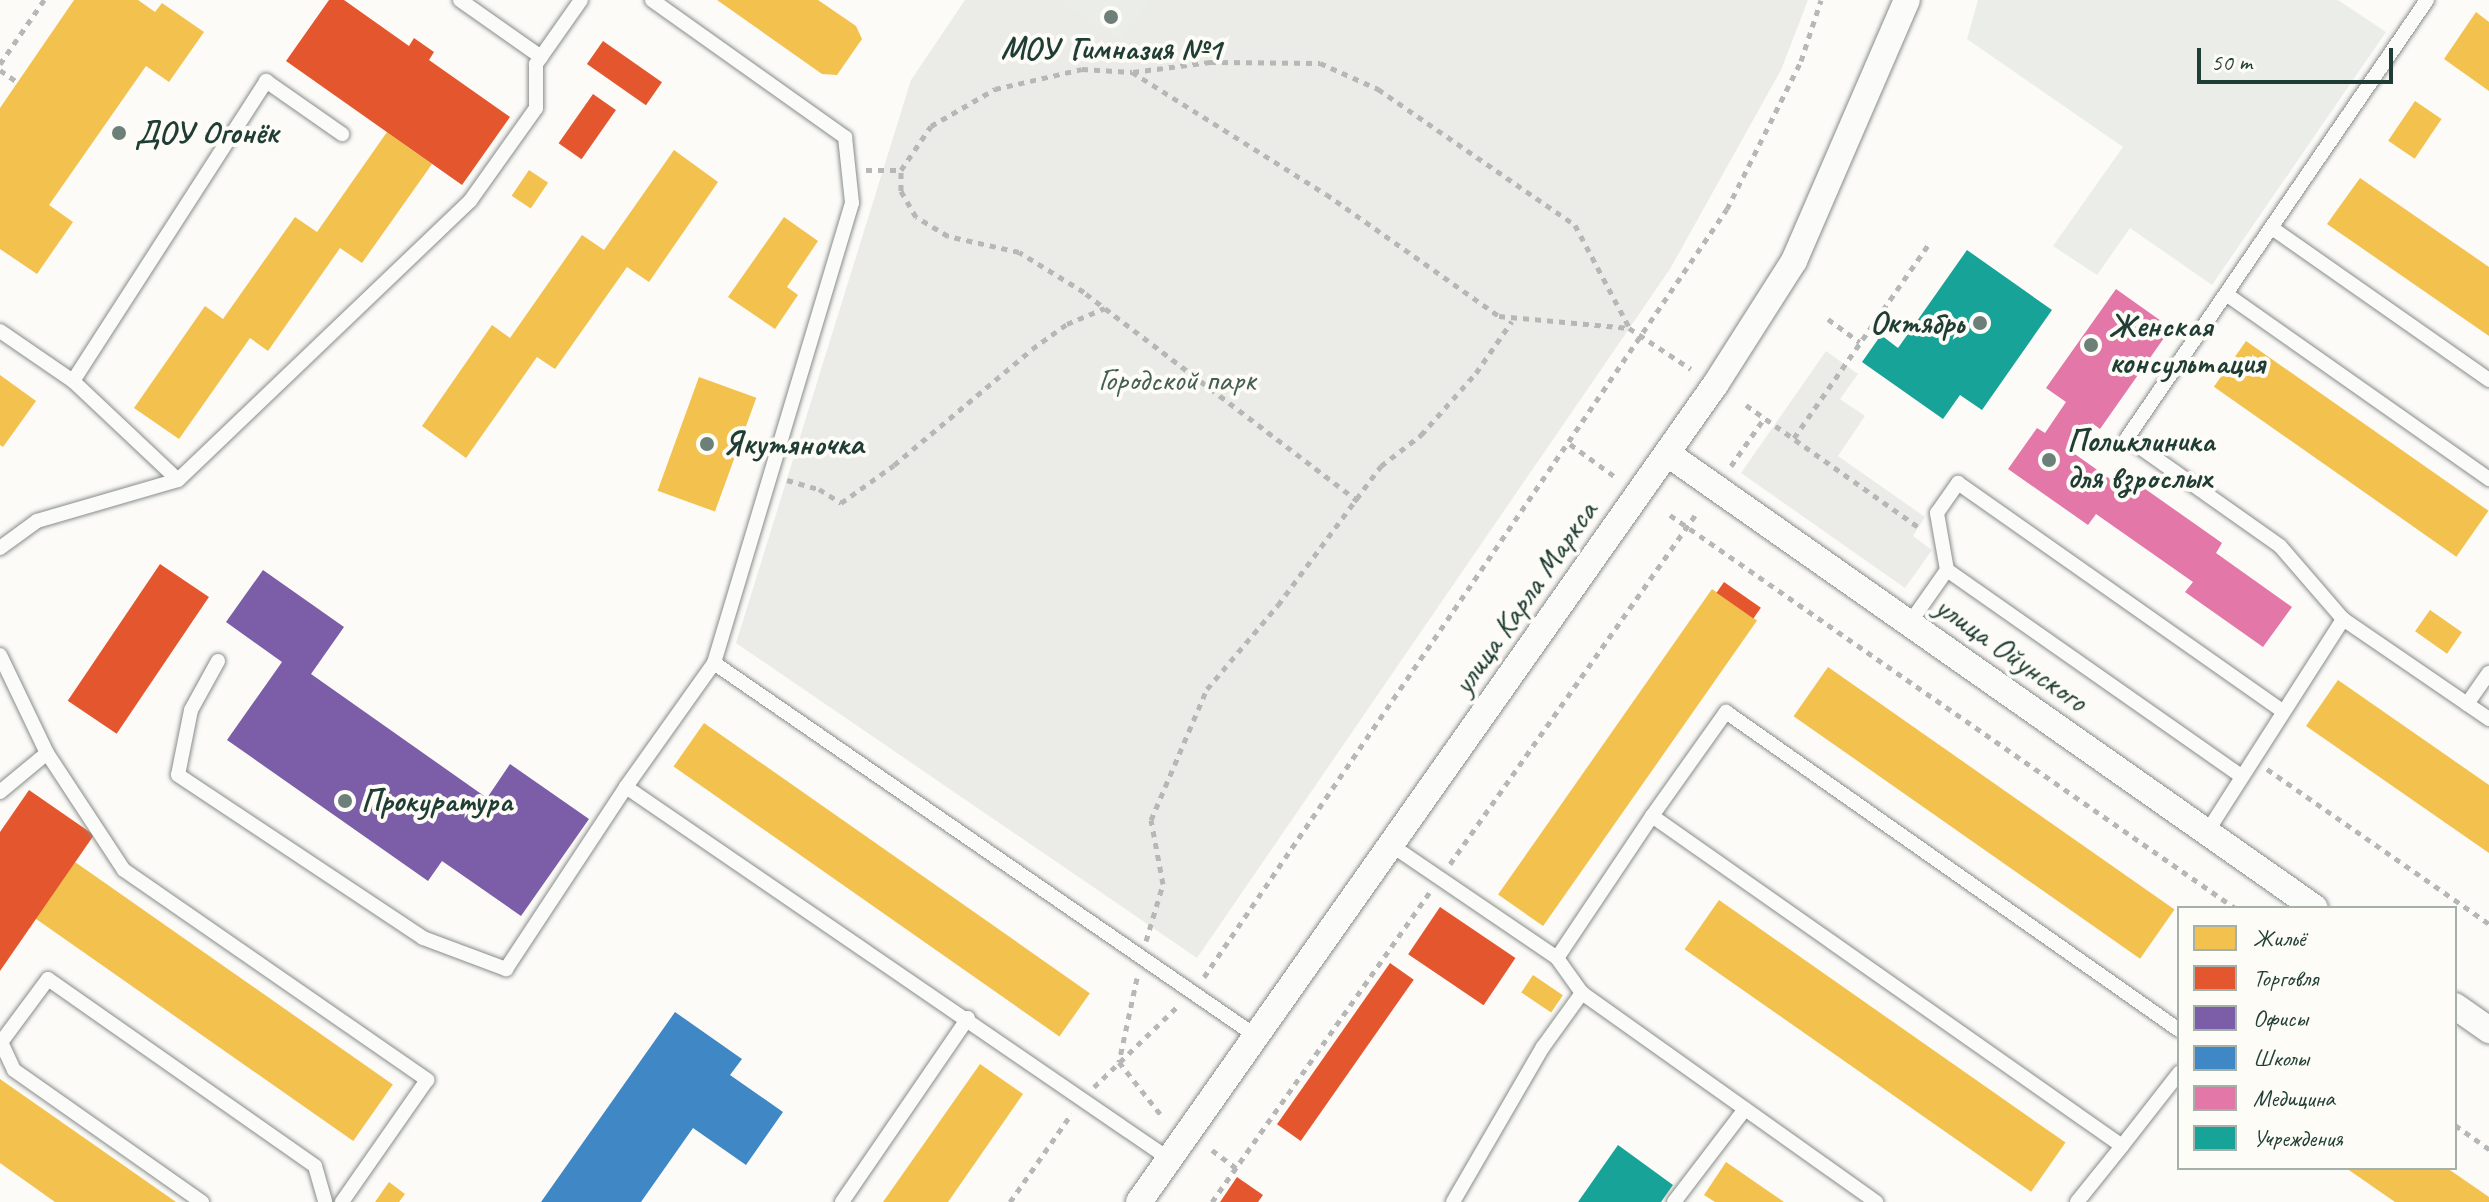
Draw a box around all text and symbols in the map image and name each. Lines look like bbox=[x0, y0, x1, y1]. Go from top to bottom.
marker: МОУ Гимназия №1 bbox=[1102, 8, 1120, 26]
place label: МОУ Гимназия №1 bbox=[1003, 30, 1219, 68]
scale bar bbox=[2201, 32, 2397, 82]
text: 50 m bbox=[2211, 47, 2252, 77]
place label: ДОУ Огонёк bbox=[135, 114, 276, 152]
marker: ДОУ Огонёк bbox=[110, 124, 128, 142]
place label: Октябрь bbox=[1870, 304, 1964, 342]
place label: Женская консультация bbox=[2109, 308, 2265, 383]
marker: Октябрь bbox=[1971, 314, 1989, 332]
marker: Женская консультация bbox=[2080, 334, 2102, 356]
park label: Городской парк bbox=[1098, 361, 1256, 399]
place label: Поликлиника для взрослых bbox=[2067, 423, 2215, 498]
place label: Якутяночка bbox=[723, 425, 863, 463]
marker: Якутяночка bbox=[698, 435, 716, 453]
marker: Поликлиника для взрослых bbox=[2038, 449, 2060, 471]
street label: улица Карла Маркса bbox=[1445, 495, 1605, 701]
street label: улица Ойунского bbox=[1927, 588, 2095, 720]
place label: Прокуратура bbox=[361, 782, 512, 820]
marker: Прокуратура bbox=[336, 792, 354, 810]
legend bbox=[2177, 906, 2457, 1170]
text: Жильё bbox=[2253, 923, 2305, 953]
text: Торговля bbox=[2253, 963, 2318, 993]
text: Офисы bbox=[2253, 1003, 2308, 1033]
text: Школы bbox=[2253, 1043, 2309, 1073]
text: Медицина bbox=[2253, 1083, 2335, 1113]
text: Учреждения bbox=[2253, 1123, 2343, 1153]

